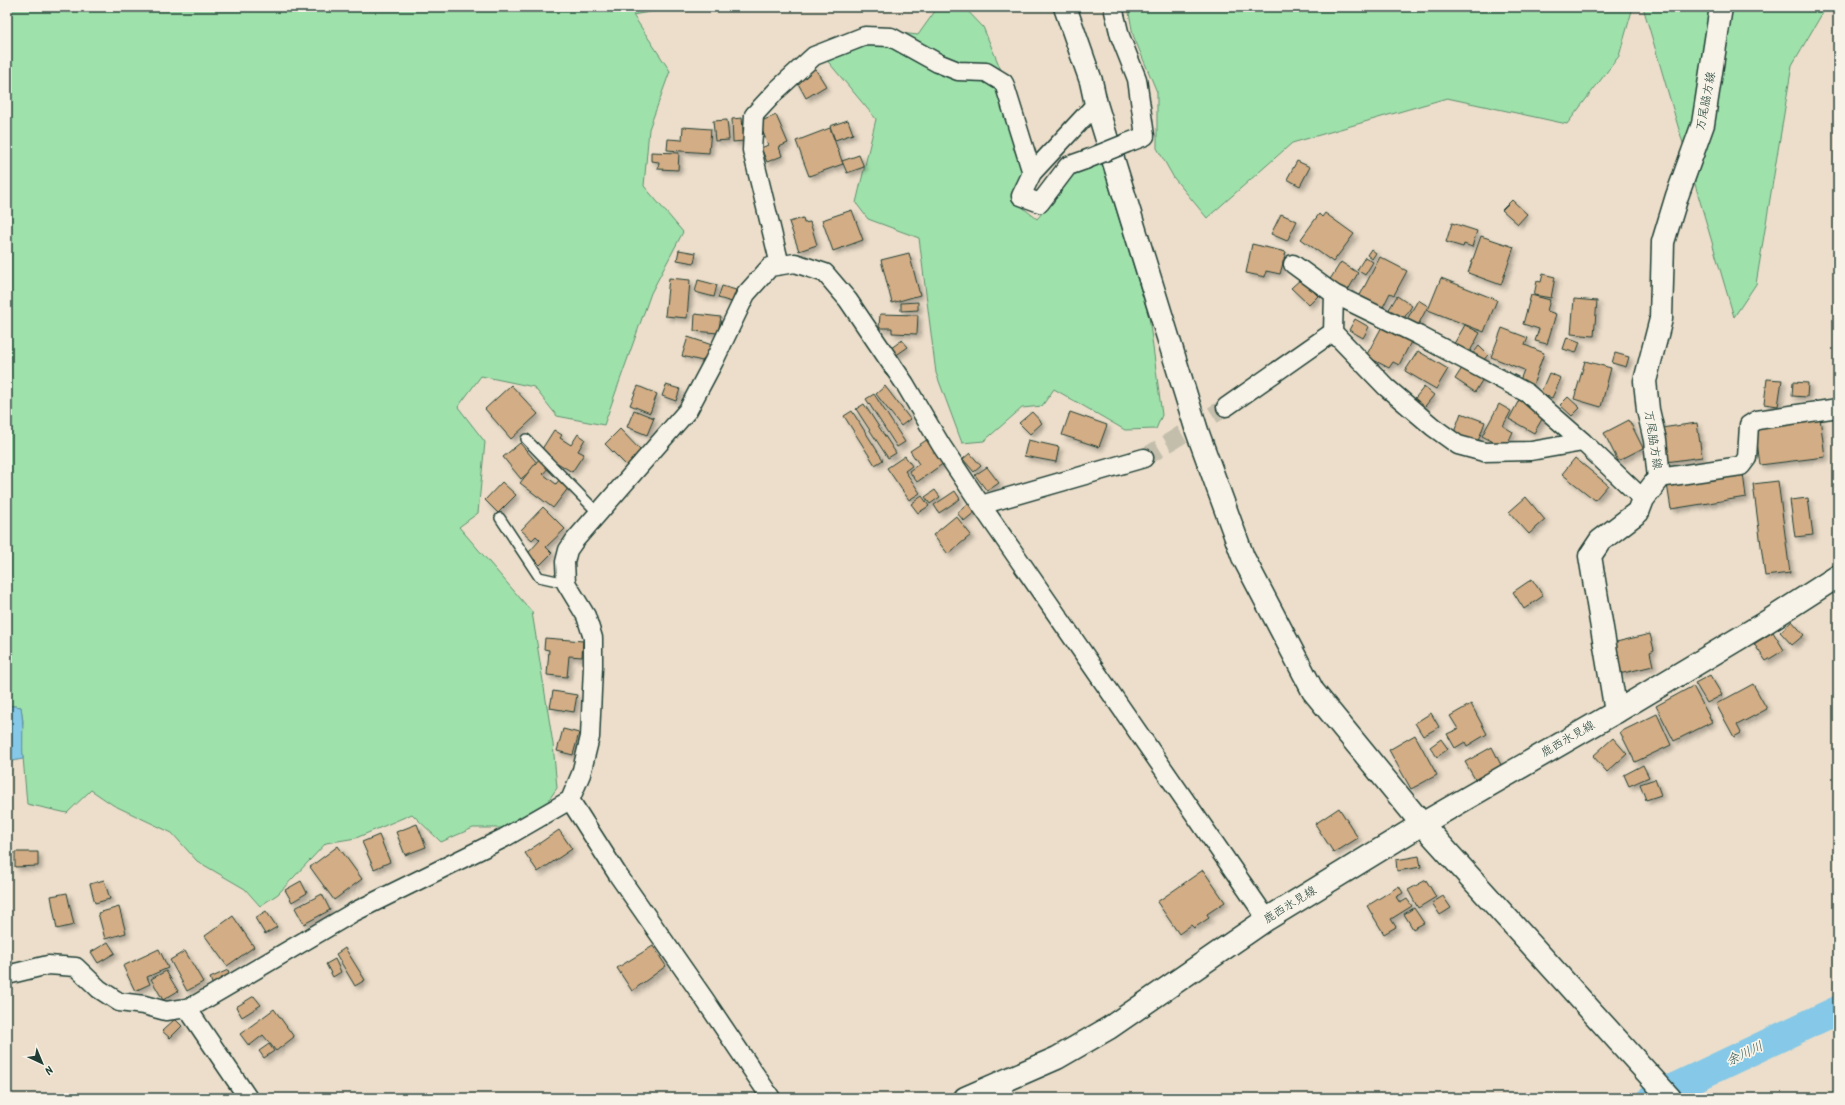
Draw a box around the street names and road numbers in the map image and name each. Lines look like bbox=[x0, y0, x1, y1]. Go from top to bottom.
street label: 万尾脇方線 bbox=[1691, 70, 1721, 132]
street label: 万尾脇方線 bbox=[1639, 409, 1667, 471]
street label: 鹿西氷見線 bbox=[1537, 716, 1599, 762]
street label: 鹿西氷見線 bbox=[1260, 881, 1320, 929]

